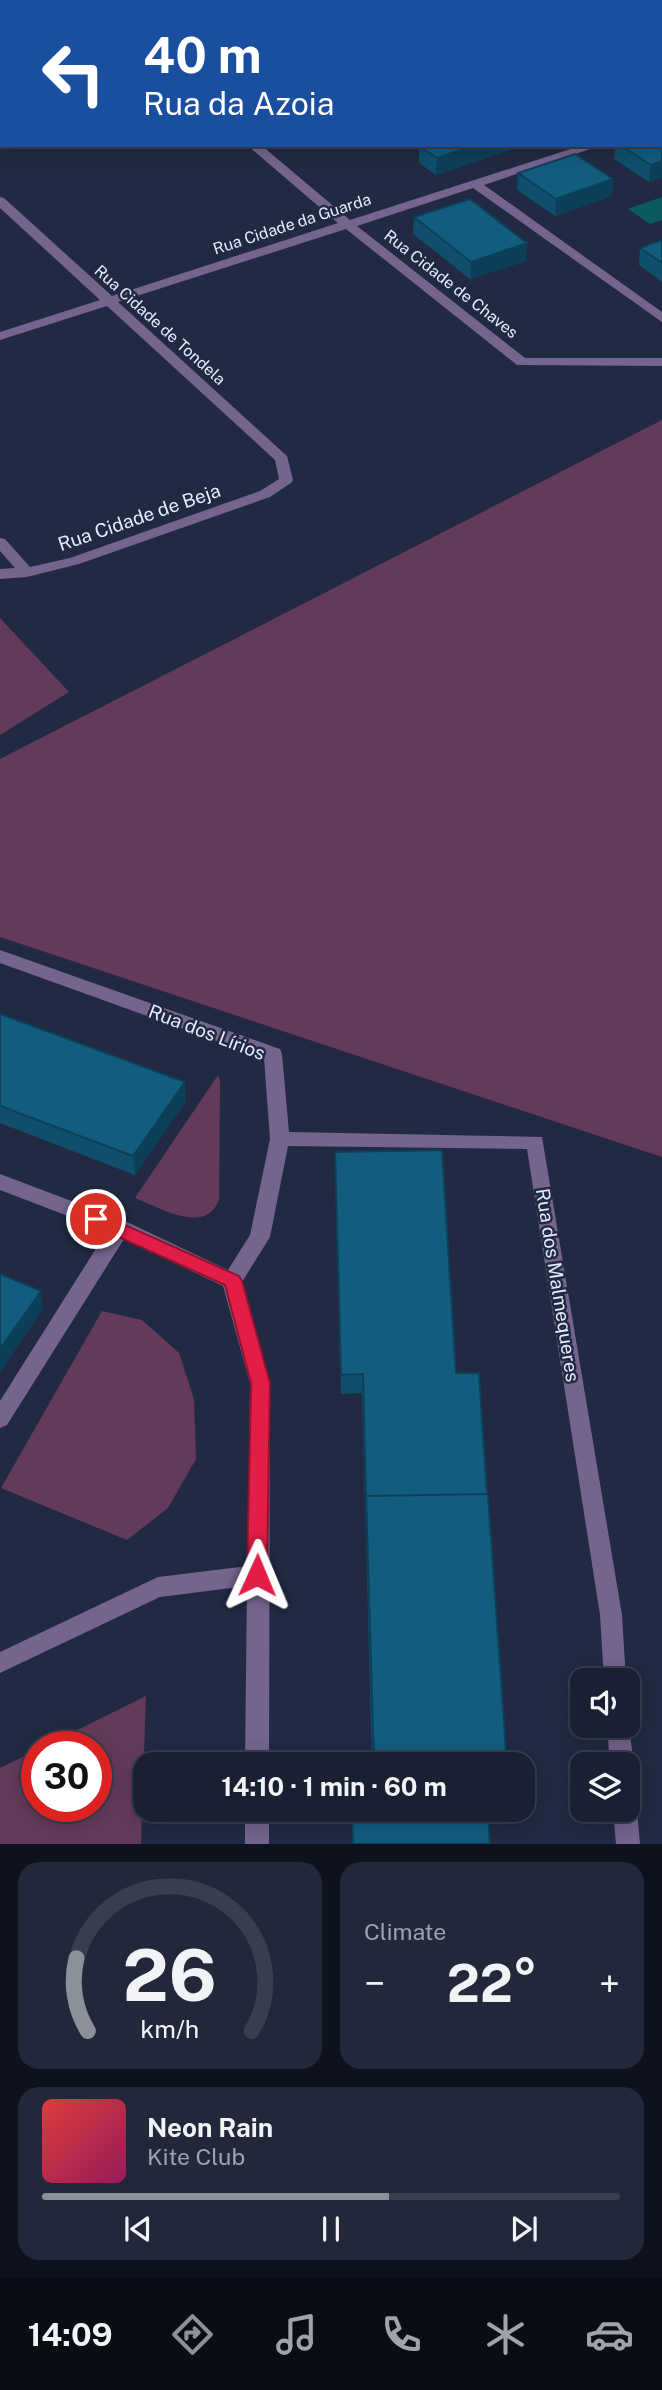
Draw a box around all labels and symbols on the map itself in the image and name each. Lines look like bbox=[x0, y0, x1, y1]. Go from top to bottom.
street label: Rua Cidade da Guarda bbox=[211, 189, 373, 259]
street label: Rua Cidade de Chaves bbox=[380, 226, 522, 342]
street label: Rua Cidade de Tondela bbox=[91, 261, 229, 389]
street label: Rua Cidade de Beja bbox=[55, 479, 223, 555]
street label: Rua dos Lírios bbox=[146, 1000, 268, 1064]
street label: Rua dos Malmequeres bbox=[532, 1187, 584, 1383]
pin bbox=[66, 1189, 126, 1249]
position arrow bbox=[220, 1538, 294, 1612]
speed limit sign: 30 bbox=[21, 1731, 112, 1822]

